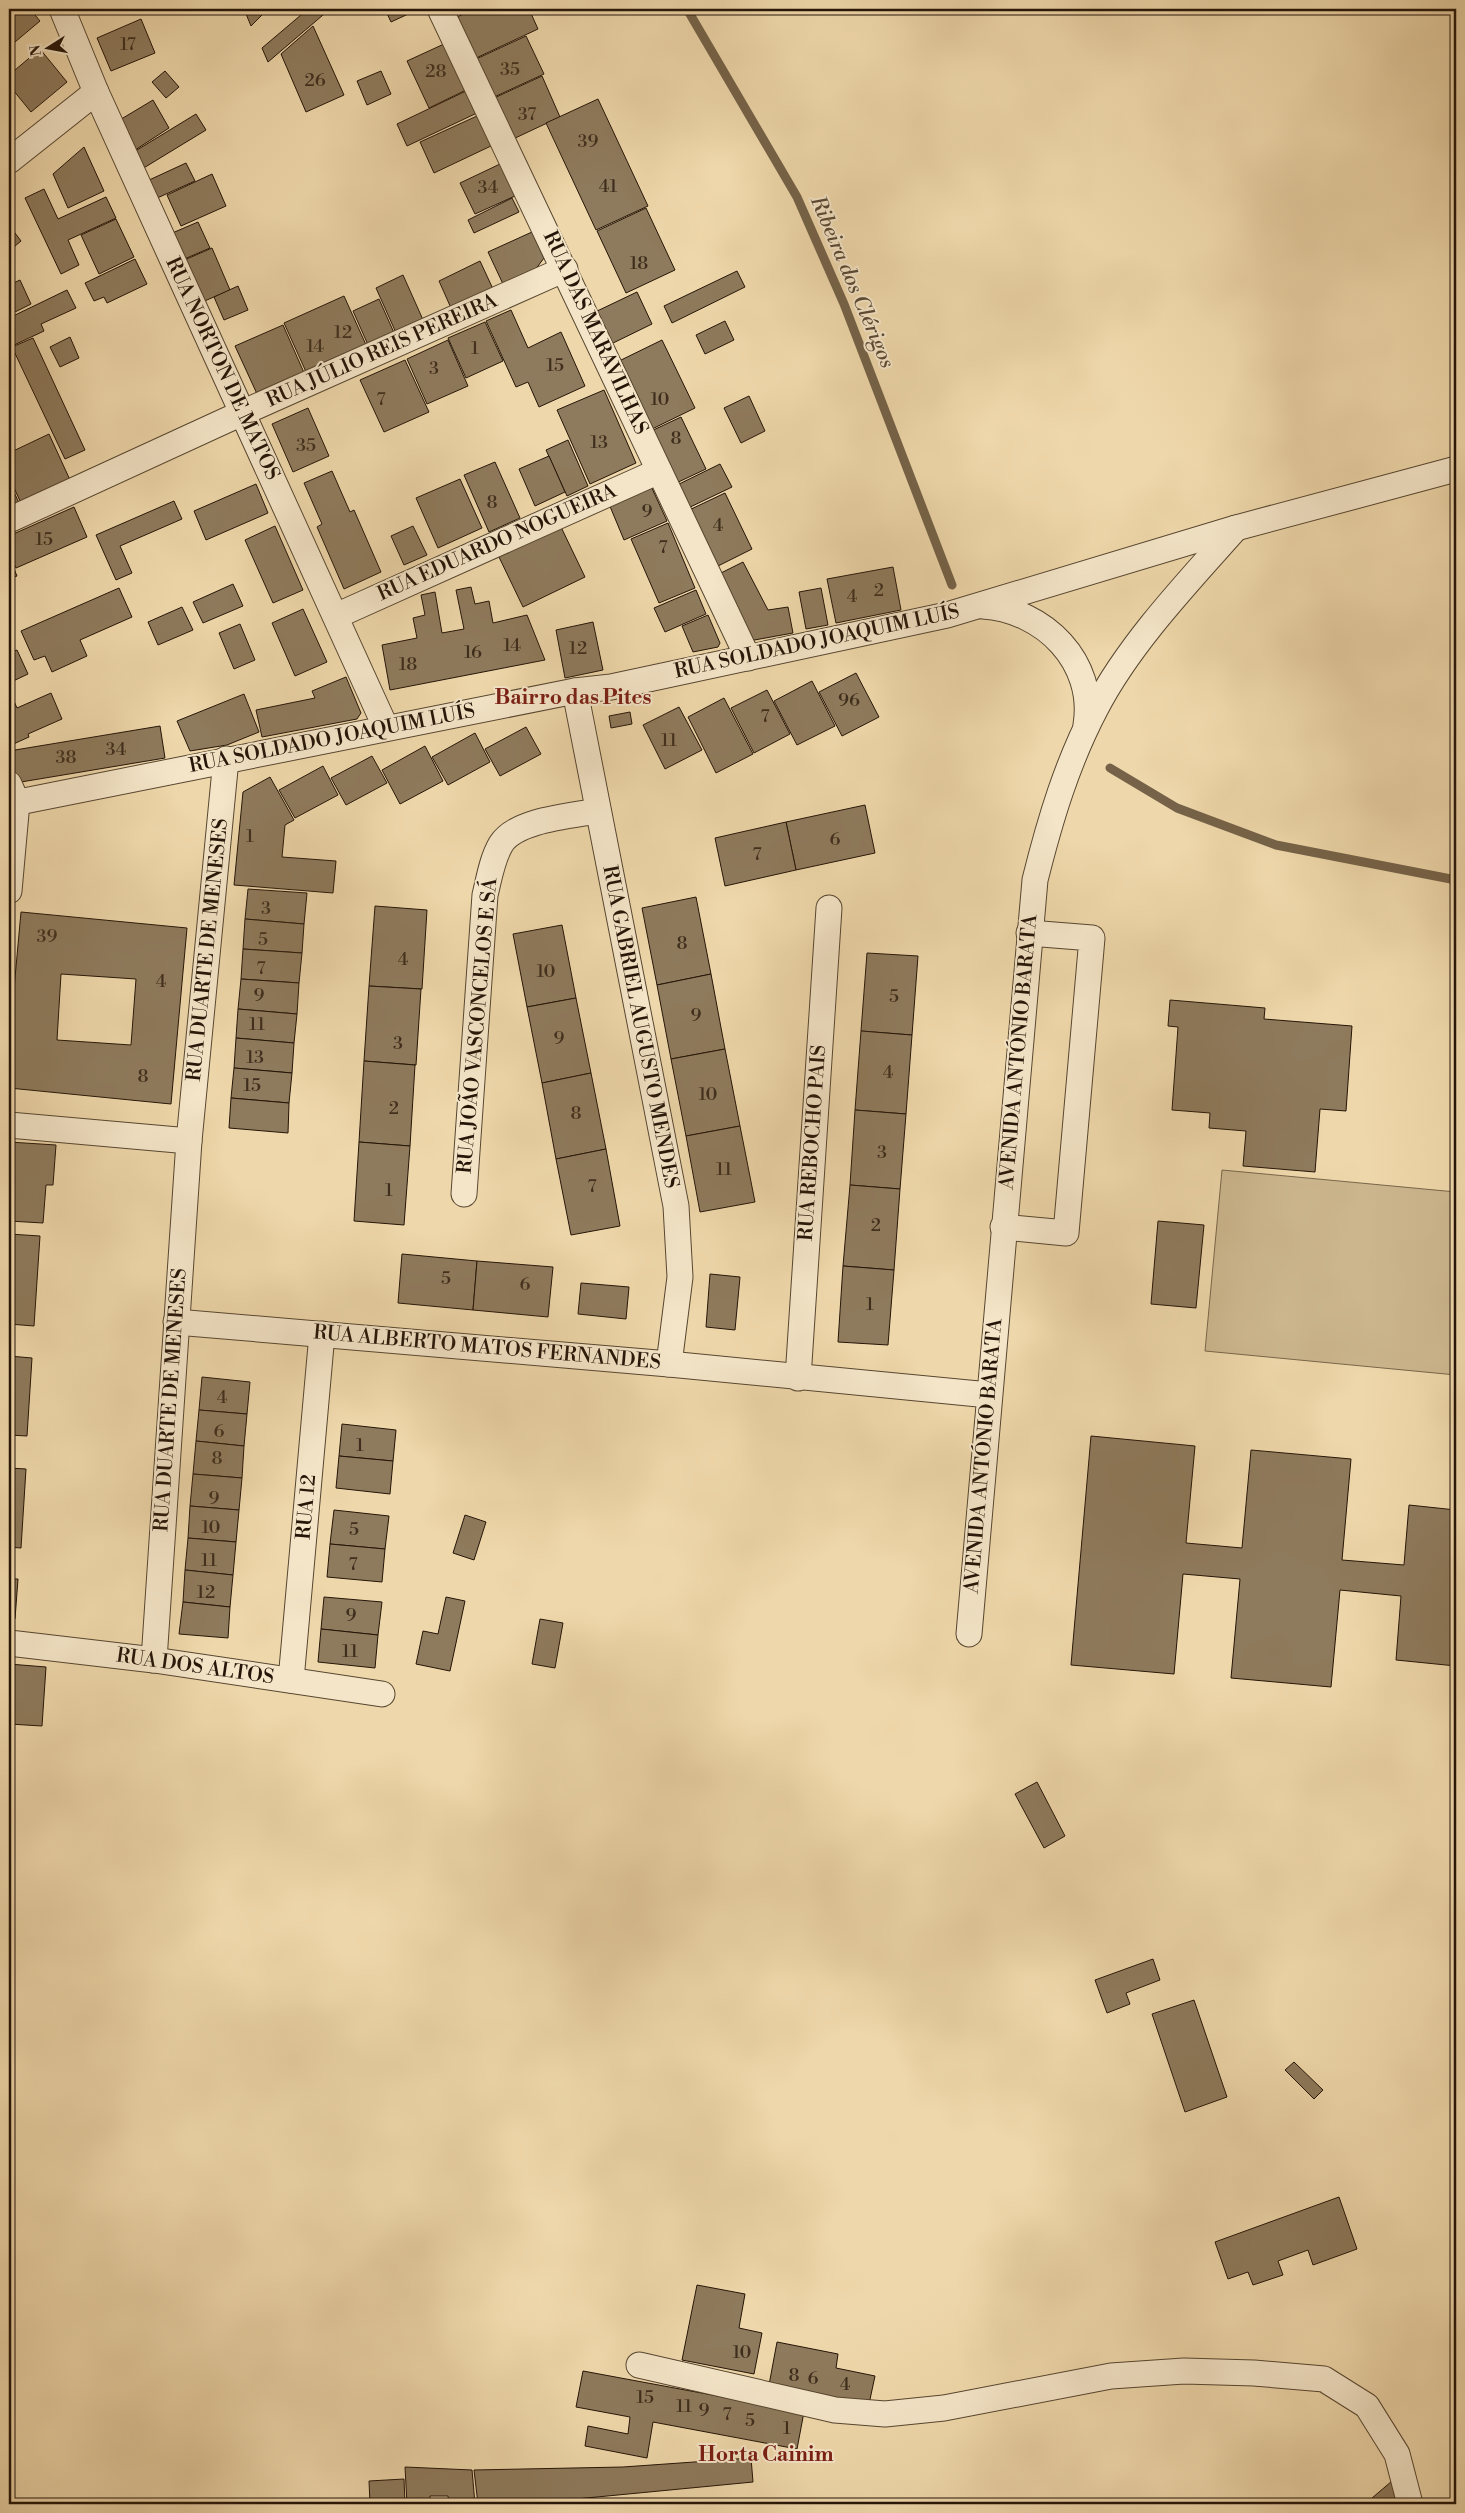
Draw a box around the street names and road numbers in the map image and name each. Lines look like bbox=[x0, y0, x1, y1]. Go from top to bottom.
street label: RUA DAS MARAVILHAS bbox=[537, 227, 653, 439]
street label: RUA NORTON DE MATOS bbox=[159, 254, 285, 484]
street label: RUA JÚLIO REIS PEREIRA bbox=[262, 287, 503, 413]
street label: RUA EDUARDO NOGUEIRA bbox=[374, 478, 622, 607]
street label: RUA SOLDADO JOAQUIM LUÍS bbox=[672, 599, 962, 684]
street label: RUA SOLDADO JOAQUIM LUÍS bbox=[187, 698, 477, 779]
street label: RUA DUARTE DE MENESES bbox=[182, 817, 234, 1083]
street label: RUA GABRIEL AUGUSTO MENDES bbox=[596, 863, 684, 1191]
street label: RUA JOÃO VASCONCELOS E SÁ bbox=[451, 876, 504, 1175]
street label: AVENIDA ANTÓNIO BARATA bbox=[993, 912, 1044, 1191]
street label: RUA REBOCHO PAIS bbox=[794, 1044, 832, 1242]
street label: RUA DUARTE DE MENESES bbox=[149, 1267, 193, 1533]
street label: AVENIDA ANTÓNIO BARATA bbox=[958, 1316, 1009, 1595]
street label: RUA ALBERTO MATOS FERNANDES bbox=[312, 1320, 662, 1376]
street label: RUA 12 bbox=[292, 1473, 322, 1541]
street label: RUA DOS ALTOS bbox=[114, 1644, 276, 1690]

